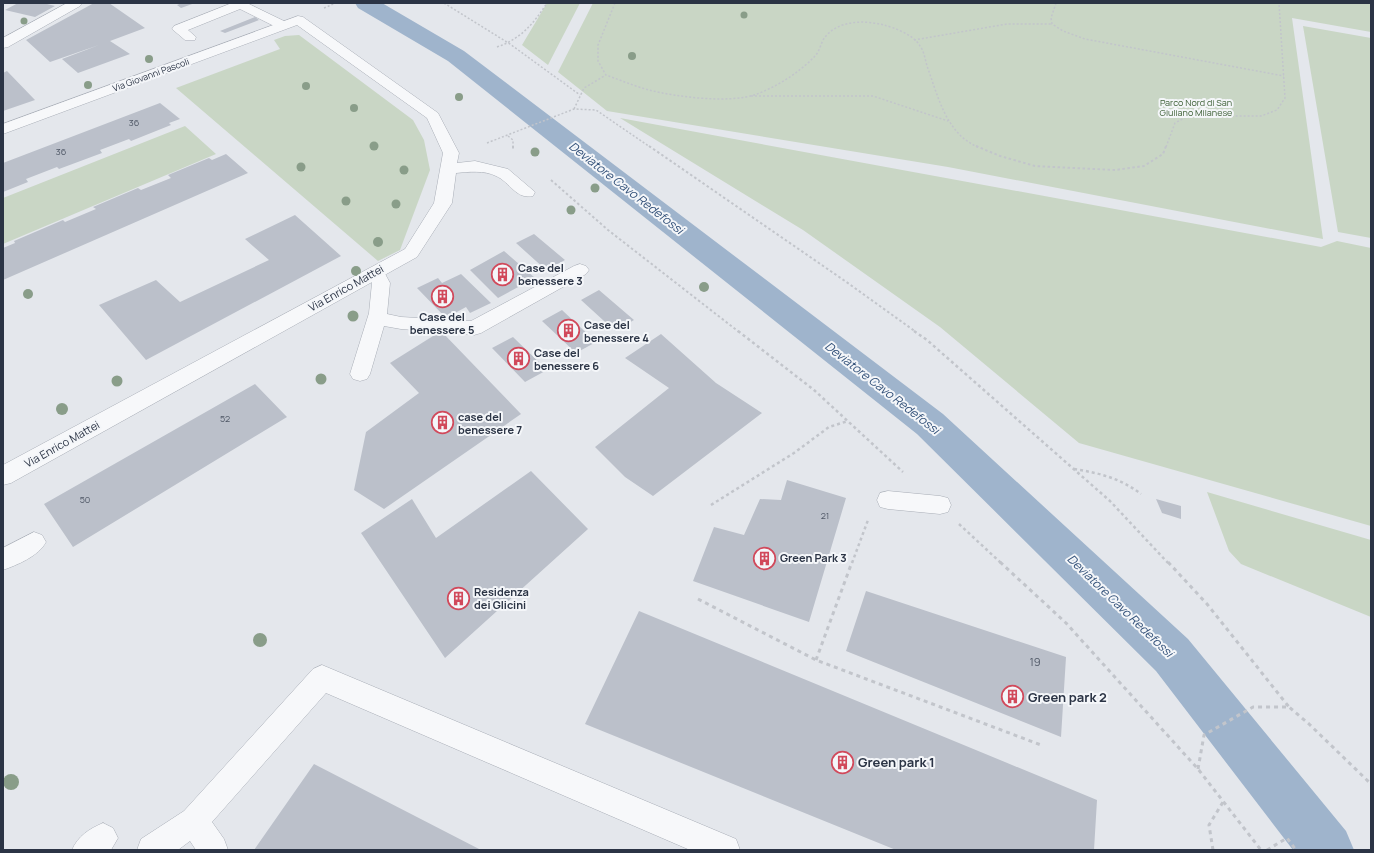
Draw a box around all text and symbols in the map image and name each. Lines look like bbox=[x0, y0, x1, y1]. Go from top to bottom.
street label: Via Giovanni Pascoli bbox=[111, 55, 191, 94]
park label: Parco Nord di San Giuliano Milanese bbox=[1160, 96, 1232, 119]
house number: 36 bbox=[129, 116, 140, 129]
water label: Deviatore Cavo Redefossi bbox=[565, 137, 689, 239]
house number: 36 bbox=[56, 145, 67, 158]
place label: Case del benessere 3 bbox=[518, 260, 583, 288]
street label: Via Enrico Mattei bbox=[305, 261, 386, 314]
building icon: Case del benessere 3 bbox=[489, 261, 515, 287]
building icon: Case del benessere 5 bbox=[429, 284, 455, 310]
place label: Case del benessere 5 bbox=[410, 309, 474, 337]
place label: Case del benessere 4 bbox=[584, 317, 649, 345]
building icon: Case del benessere 4 bbox=[556, 318, 582, 344]
water label: Deviatore Cavo Redefossi bbox=[821, 337, 945, 439]
place label: Case del benessere 6 bbox=[534, 345, 599, 373]
building icon: Case del benessere 6 bbox=[506, 346, 532, 372]
place label: case del benessere 7 bbox=[458, 409, 522, 437]
building icon: case del benessere 7 bbox=[430, 410, 456, 436]
house number: 52 bbox=[220, 412, 230, 425]
street label: Via Enrico Mattei bbox=[21, 417, 102, 470]
house number: 50 bbox=[80, 493, 90, 506]
house number: 21 bbox=[821, 509, 829, 522]
building icon: Green Park 3 bbox=[752, 545, 778, 571]
place label: Green Park 3 bbox=[780, 550, 847, 565]
water label: Deviatore Cavo Redefossi bbox=[1064, 550, 1179, 662]
place label: Residenza dei Glicini bbox=[474, 584, 529, 612]
building icon: Residenza dei Glicini bbox=[445, 585, 471, 611]
house number: 19 bbox=[1029, 654, 1041, 669]
building icon: Green park 2 bbox=[999, 684, 1025, 710]
place label: Green park 2 bbox=[1028, 688, 1107, 706]
building icon: Green park 1 bbox=[829, 749, 855, 775]
place label: Green park 1 bbox=[858, 753, 935, 771]

